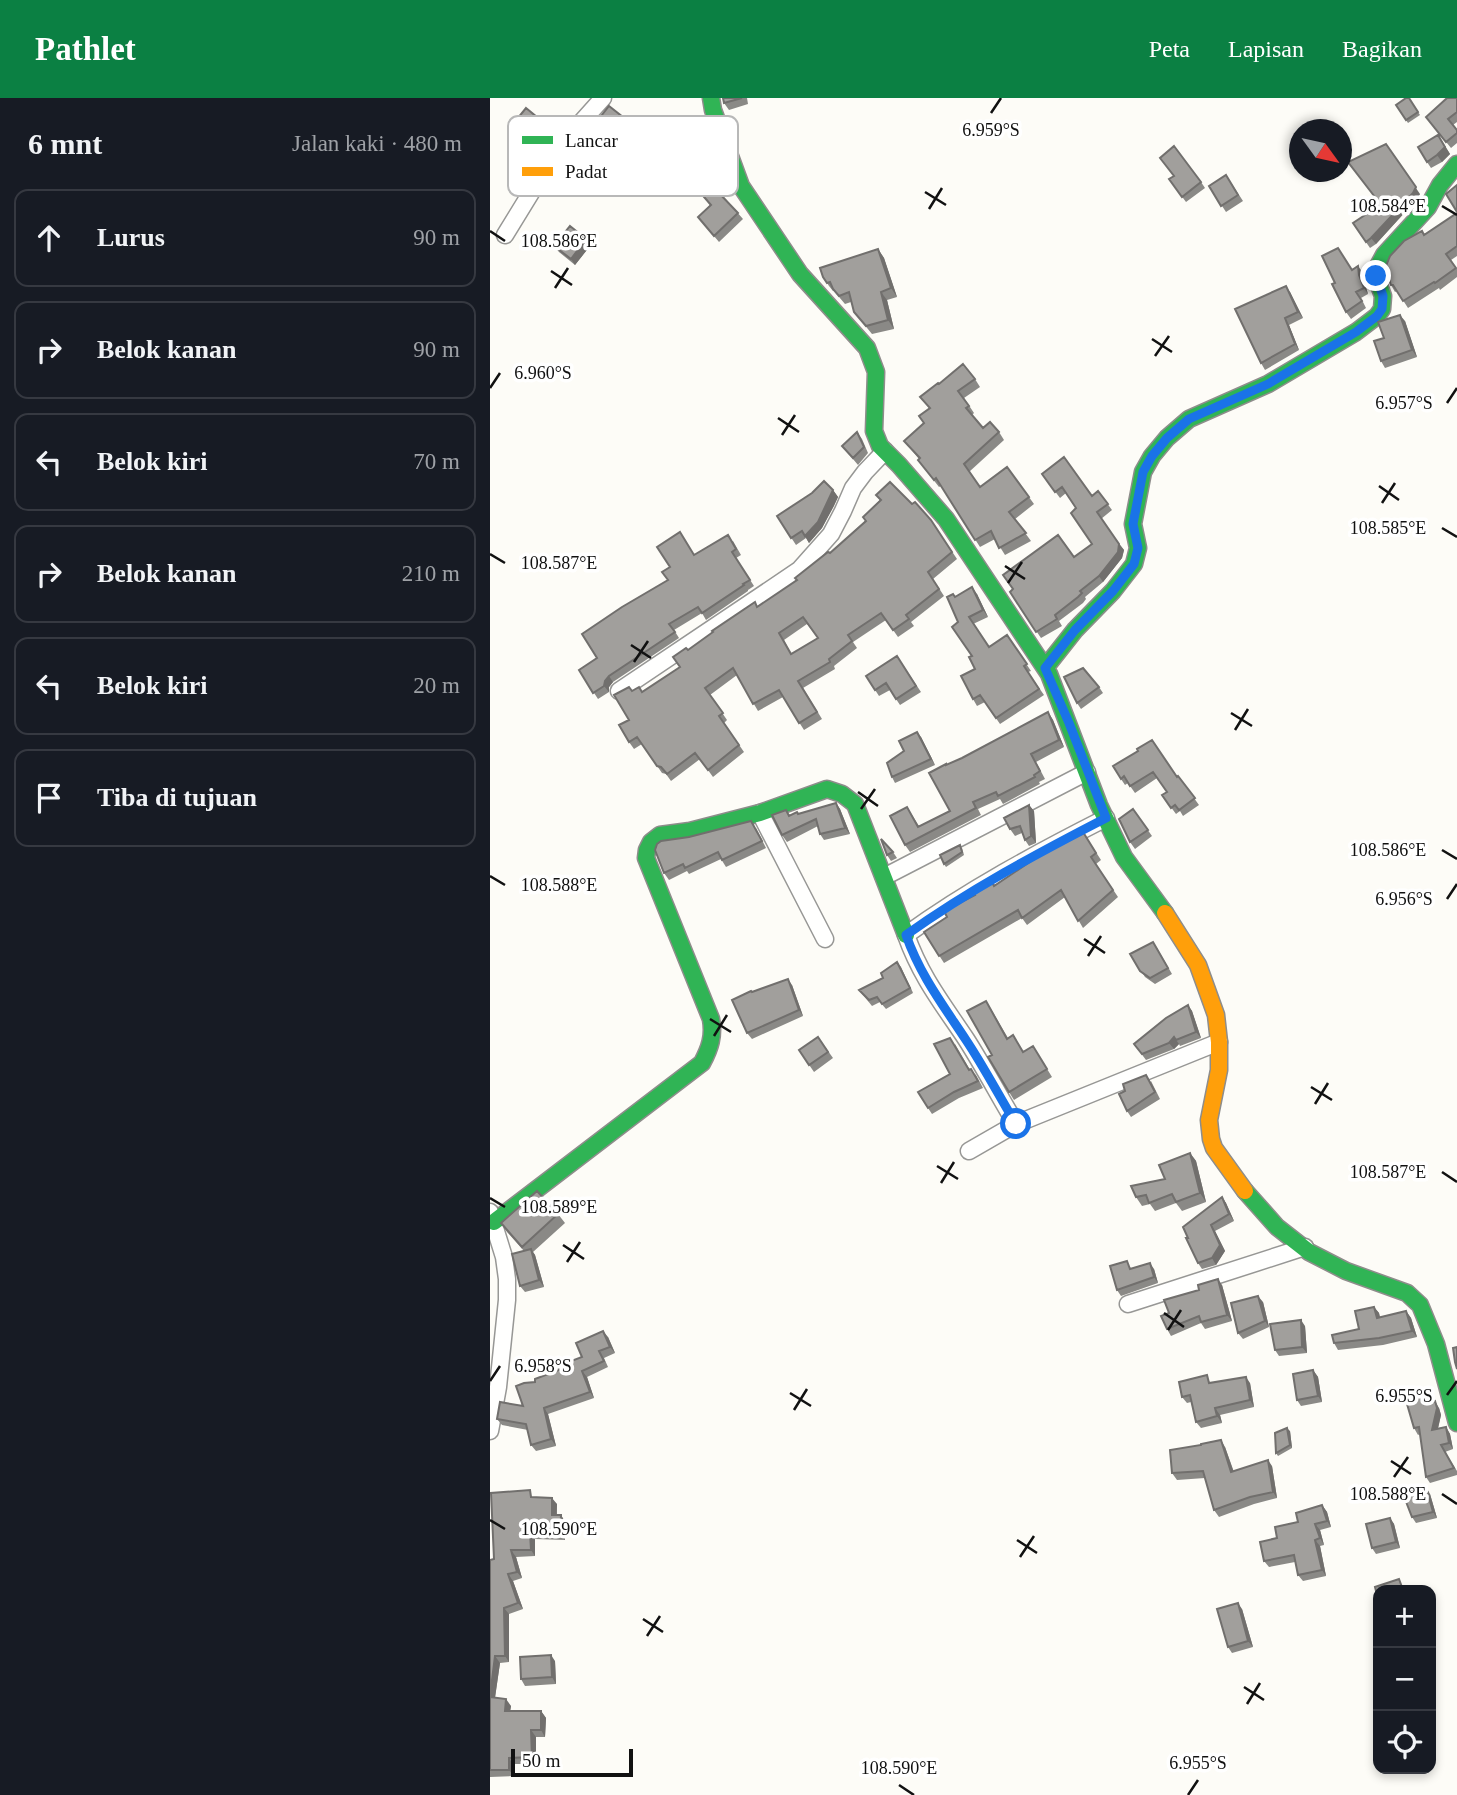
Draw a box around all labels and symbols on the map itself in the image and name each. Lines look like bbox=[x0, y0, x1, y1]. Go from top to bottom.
legend bbox=[508, 116, 738, 196]
north arrow bbox=[1289, 119, 1352, 182]
text: 6.959°S bbox=[962, 120, 1020, 140]
text: Lancar bbox=[565, 130, 618, 151]
text: Padat bbox=[565, 161, 608, 182]
text: 108.584°E bbox=[1350, 196, 1426, 216]
text: 108.586°E bbox=[521, 231, 597, 251]
route end bbox=[1360, 260, 1391, 291]
text: 6.960°S bbox=[514, 363, 572, 383]
text: 6.957°S bbox=[1375, 393, 1433, 413]
text: 108.585°E bbox=[1350, 518, 1426, 538]
text: 108.587°E bbox=[521, 553, 597, 573]
text: 108.586°E bbox=[1350, 840, 1426, 860]
text: 108.588°E bbox=[521, 875, 597, 895]
text: 6.956°S bbox=[1375, 889, 1433, 909]
route start bbox=[1000, 1108, 1031, 1139]
text: 108.587°E bbox=[1350, 1162, 1426, 1182]
text: 108.589°E bbox=[521, 1197, 597, 1217]
text: 6.958°S bbox=[514, 1356, 572, 1376]
text: 6.955°S bbox=[1375, 1386, 1433, 1406]
text: 108.588°E bbox=[1350, 1484, 1426, 1504]
text: 108.590°E bbox=[521, 1519, 597, 1539]
scale bar bbox=[511, 1746, 634, 1778]
text: 6.955°S bbox=[1169, 1753, 1227, 1773]
text: 108.590°E bbox=[861, 1758, 937, 1778]

